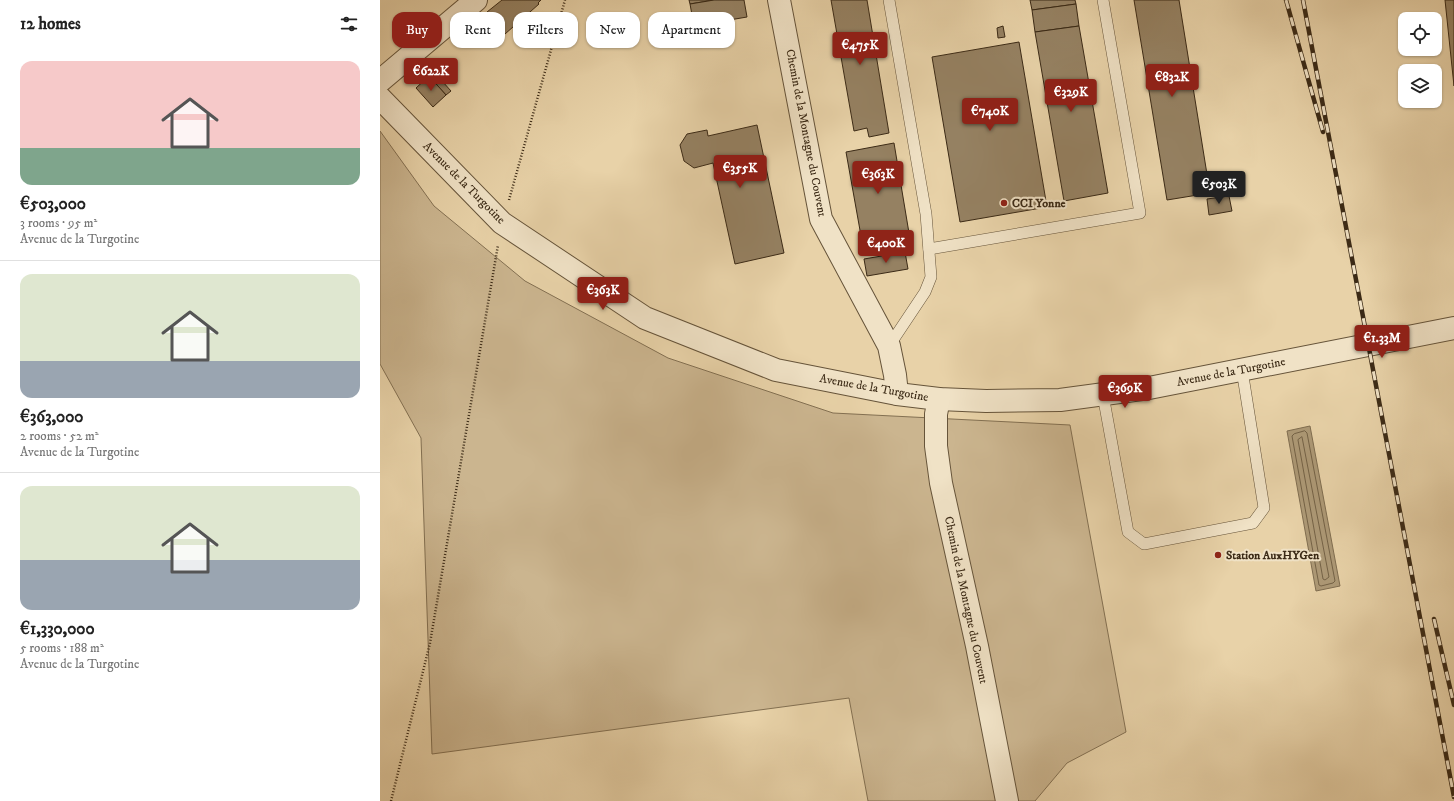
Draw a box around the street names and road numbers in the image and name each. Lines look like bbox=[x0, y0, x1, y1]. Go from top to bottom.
street label: Chemin de la Montagne du Couvent bbox=[782, 48, 830, 218]
street label: Avenue de la Turgotine bbox=[420, 139, 508, 227]
street label: Avenue de la Turgotine bbox=[1175, 354, 1287, 390]
street label: Avenue de la Turgotine bbox=[818, 371, 930, 405]
street label: Chemin de la Montagne du Couvent bbox=[941, 515, 991, 685]

